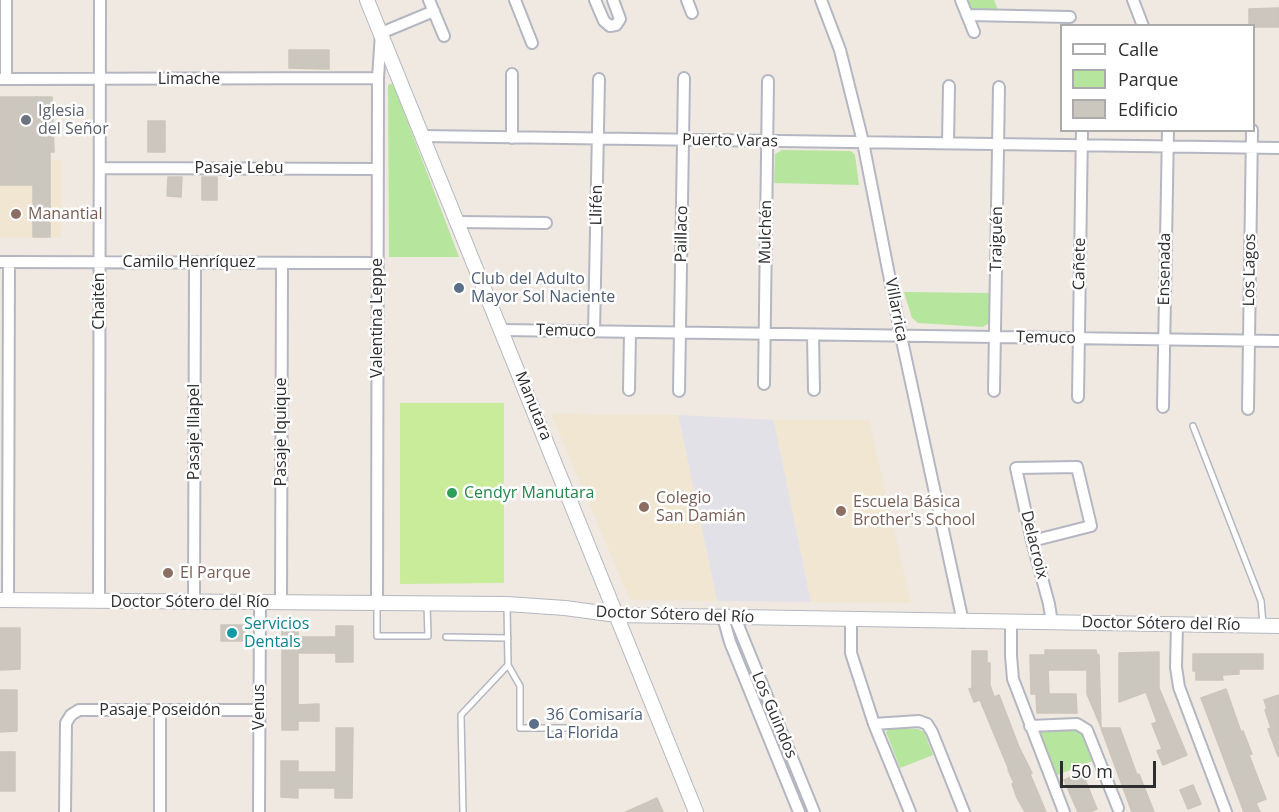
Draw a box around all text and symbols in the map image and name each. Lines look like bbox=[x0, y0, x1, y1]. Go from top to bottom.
legend bbox=[1060, 24, 1255, 132]
text: Calle bbox=[1118, 37, 1159, 61]
text: Parque bbox=[1118, 67, 1178, 91]
street label: Limache bbox=[158, 69, 220, 89]
text: Edificio bbox=[1118, 97, 1178, 121]
place label: Iglesia del Señor bbox=[38, 101, 109, 139]
marker: Iglesia del Señor bbox=[19, 113, 33, 127]
street label: Puerto Varas bbox=[682, 131, 778, 151]
street label: Pasaje Lebu bbox=[194, 158, 284, 178]
street label: Llifén bbox=[587, 185, 607, 225]
street label: Mulchén bbox=[756, 200, 776, 264]
place label: Manantial bbox=[28, 204, 102, 224]
street label: Paillaco bbox=[672, 205, 692, 263]
street label: Traiguén bbox=[987, 206, 1007, 272]
marker: Manantial bbox=[9, 207, 23, 221]
street label: Ensenada bbox=[1155, 232, 1175, 306]
street label: Los Lagos bbox=[1240, 233, 1260, 307]
street label: Cañete bbox=[1070, 238, 1090, 290]
street label: Camilo Henríquez bbox=[123, 252, 255, 272]
street label: Valentina Leppe bbox=[367, 258, 387, 378]
place label: Club del Adulto Mayor Sol Naciente bbox=[471, 269, 615, 307]
street label: Chaitén bbox=[89, 272, 109, 330]
street label: Villarrica bbox=[880, 277, 912, 343]
marker: Club del Adulto Mayor Sol Naciente bbox=[452, 281, 466, 295]
street label: Temuco bbox=[536, 321, 596, 341]
street label: Temuco bbox=[1016, 328, 1076, 348]
street label: Manutara bbox=[510, 369, 556, 443]
street label: Pasaje Iquique bbox=[271, 378, 291, 486]
street label: Pasaje Illapel bbox=[184, 384, 204, 480]
place label: Cendyr Manutara bbox=[464, 483, 594, 503]
marker: Cendyr Manutara bbox=[445, 486, 459, 500]
place label: Colegio San Damián bbox=[656, 488, 746, 526]
place label: Escuela Básica Brother's School bbox=[853, 492, 975, 530]
marker: Colegio San Damián bbox=[637, 500, 651, 514]
marker: Escuela Básica Brother's School bbox=[834, 504, 848, 518]
street label: Delacroix bbox=[1016, 509, 1052, 581]
place label: El Parque bbox=[180, 563, 251, 583]
marker: El Parque bbox=[161, 566, 175, 580]
street label: Doctor Sótero del Río bbox=[111, 592, 269, 612]
street label: Doctor Sótero del Río bbox=[595, 603, 755, 627]
street label: Doctor Sótero del Río bbox=[1081, 613, 1241, 635]
place label: Servicios Dentals bbox=[244, 614, 309, 652]
marker: Servicios Dentals bbox=[225, 626, 239, 640]
street label: Los Guindos bbox=[747, 669, 801, 761]
street label: Venus bbox=[249, 684, 269, 730]
street label: Pasaje Poseidón bbox=[99, 700, 221, 720]
place label: 36 Comisaría La Florida bbox=[546, 705, 643, 743]
marker: 36 Comisaría La Florida bbox=[527, 717, 541, 731]
scale bar bbox=[1063, 749, 1159, 787]
text: 50 m bbox=[1071, 759, 1113, 783]

